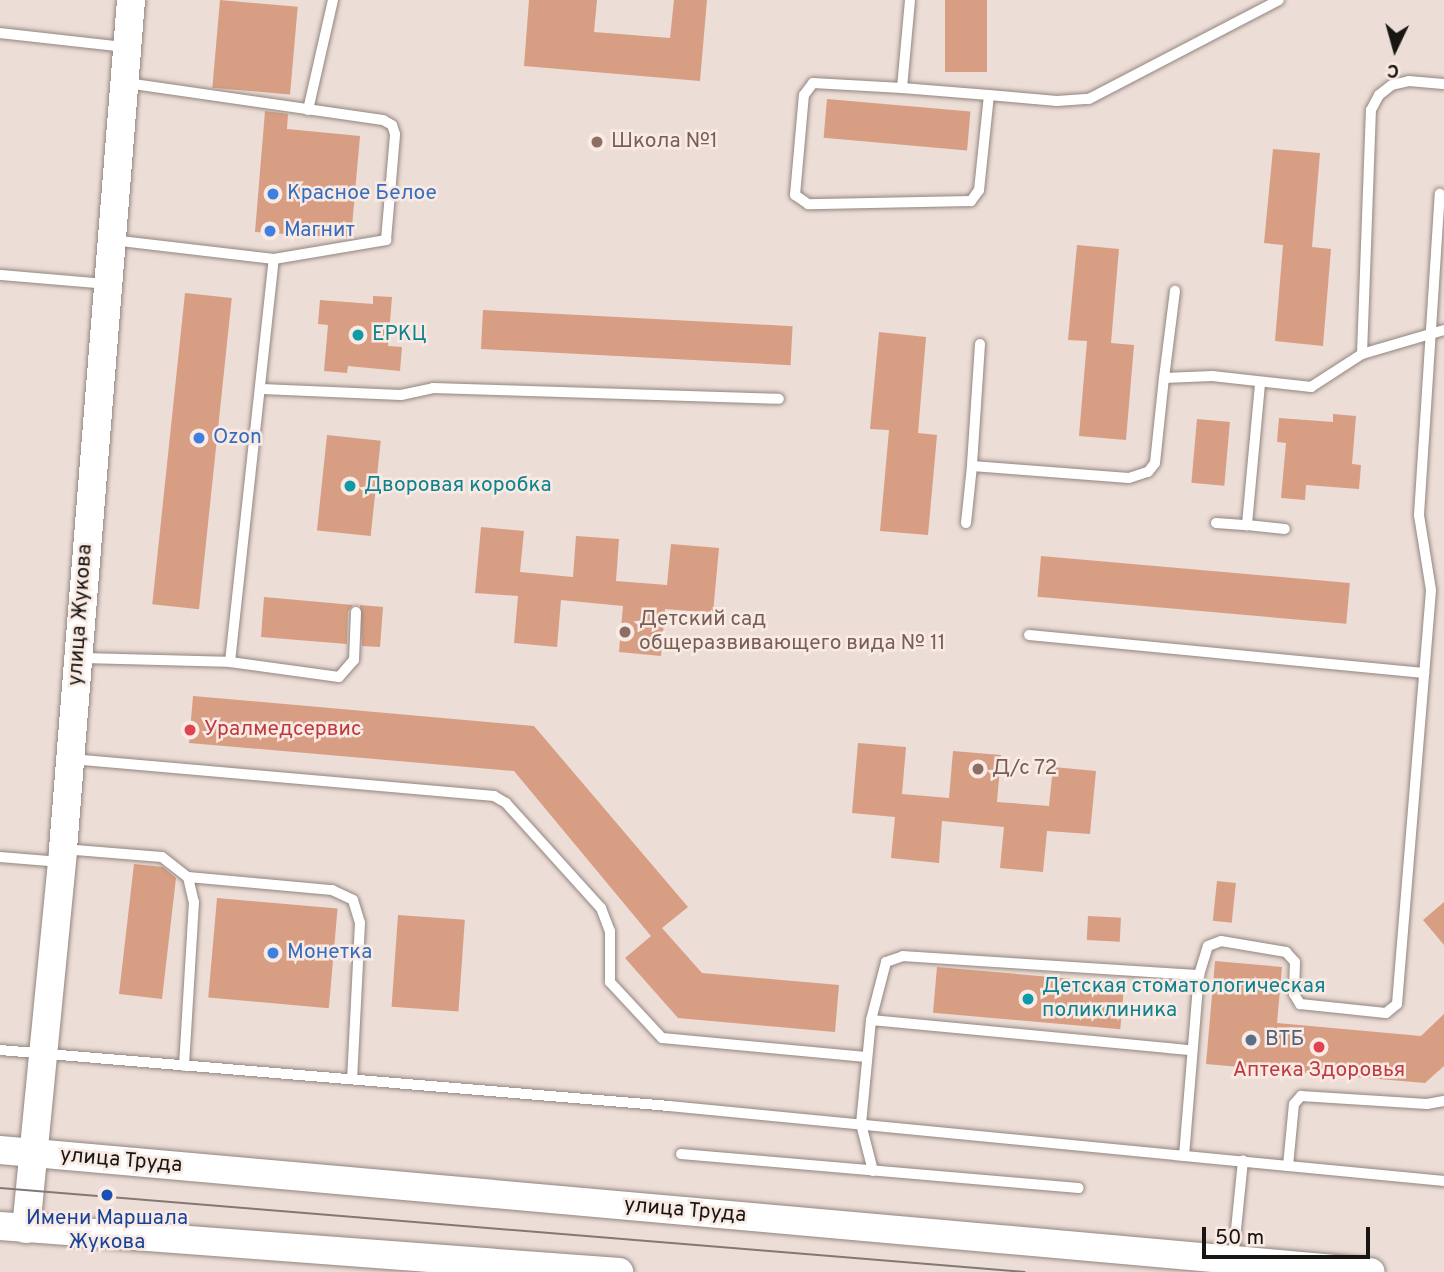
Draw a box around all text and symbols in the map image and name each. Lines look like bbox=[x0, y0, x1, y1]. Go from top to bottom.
north arrow bbox=[1360, 14, 1430, 84]
text: С bbox=[1386, 57, 1400, 82]
place label: Школа №1 bbox=[611, 129, 718, 155]
marker: Школа №1 bbox=[589, 134, 605, 150]
place label: Красное Белое bbox=[287, 181, 437, 207]
marker: Красное Белое bbox=[265, 186, 281, 202]
place label: Магнит bbox=[284, 218, 355, 244]
marker: Магнит bbox=[262, 223, 278, 239]
place label: ЕРКЦ bbox=[372, 322, 427, 348]
marker: ЕРКЦ bbox=[350, 327, 366, 343]
place label: Ozon bbox=[213, 425, 262, 451]
marker: Ozon bbox=[191, 430, 207, 446]
place label: Дворовая коробка bbox=[364, 473, 552, 499]
marker: Дворовая коробка bbox=[342, 478, 358, 494]
street label: улица Жукова bbox=[63, 543, 99, 687]
place label: Детский сад общеразвивающего вида № 11 bbox=[639, 607, 946, 657]
marker: Детский сад общеразвивающего вида № 11 bbox=[617, 624, 633, 640]
place label: Уралмедсервис bbox=[204, 717, 362, 743]
marker: Уралмедсервис bbox=[182, 722, 198, 738]
place label: Д/с 72 bbox=[992, 756, 1058, 782]
marker: Д/с 72 bbox=[970, 761, 986, 777]
place label: Монетка bbox=[287, 940, 372, 966]
marker: Монетка bbox=[265, 945, 281, 961]
place label: Детская стоматологическая поликлиника bbox=[1042, 974, 1326, 1024]
marker: Детская стоматологическая поликлиника bbox=[1020, 991, 1036, 1007]
place label: ВТБ bbox=[1265, 1027, 1304, 1053]
marker: ВТБ bbox=[1243, 1032, 1259, 1048]
marker: Аптека Здоровья bbox=[1311, 1039, 1327, 1055]
place label: Аптека Здоровья bbox=[1233, 1058, 1405, 1084]
street label: улица Труда bbox=[58, 1143, 184, 1179]
marker: Имени Маршала Жукова bbox=[99, 1187, 115, 1203]
street label: улица Труда bbox=[622, 1193, 748, 1229]
place label: Имени Маршала Жукова bbox=[26, 1206, 188, 1256]
scale bar bbox=[1206, 1212, 1374, 1256]
text: 50 m bbox=[1215, 1225, 1264, 1252]

